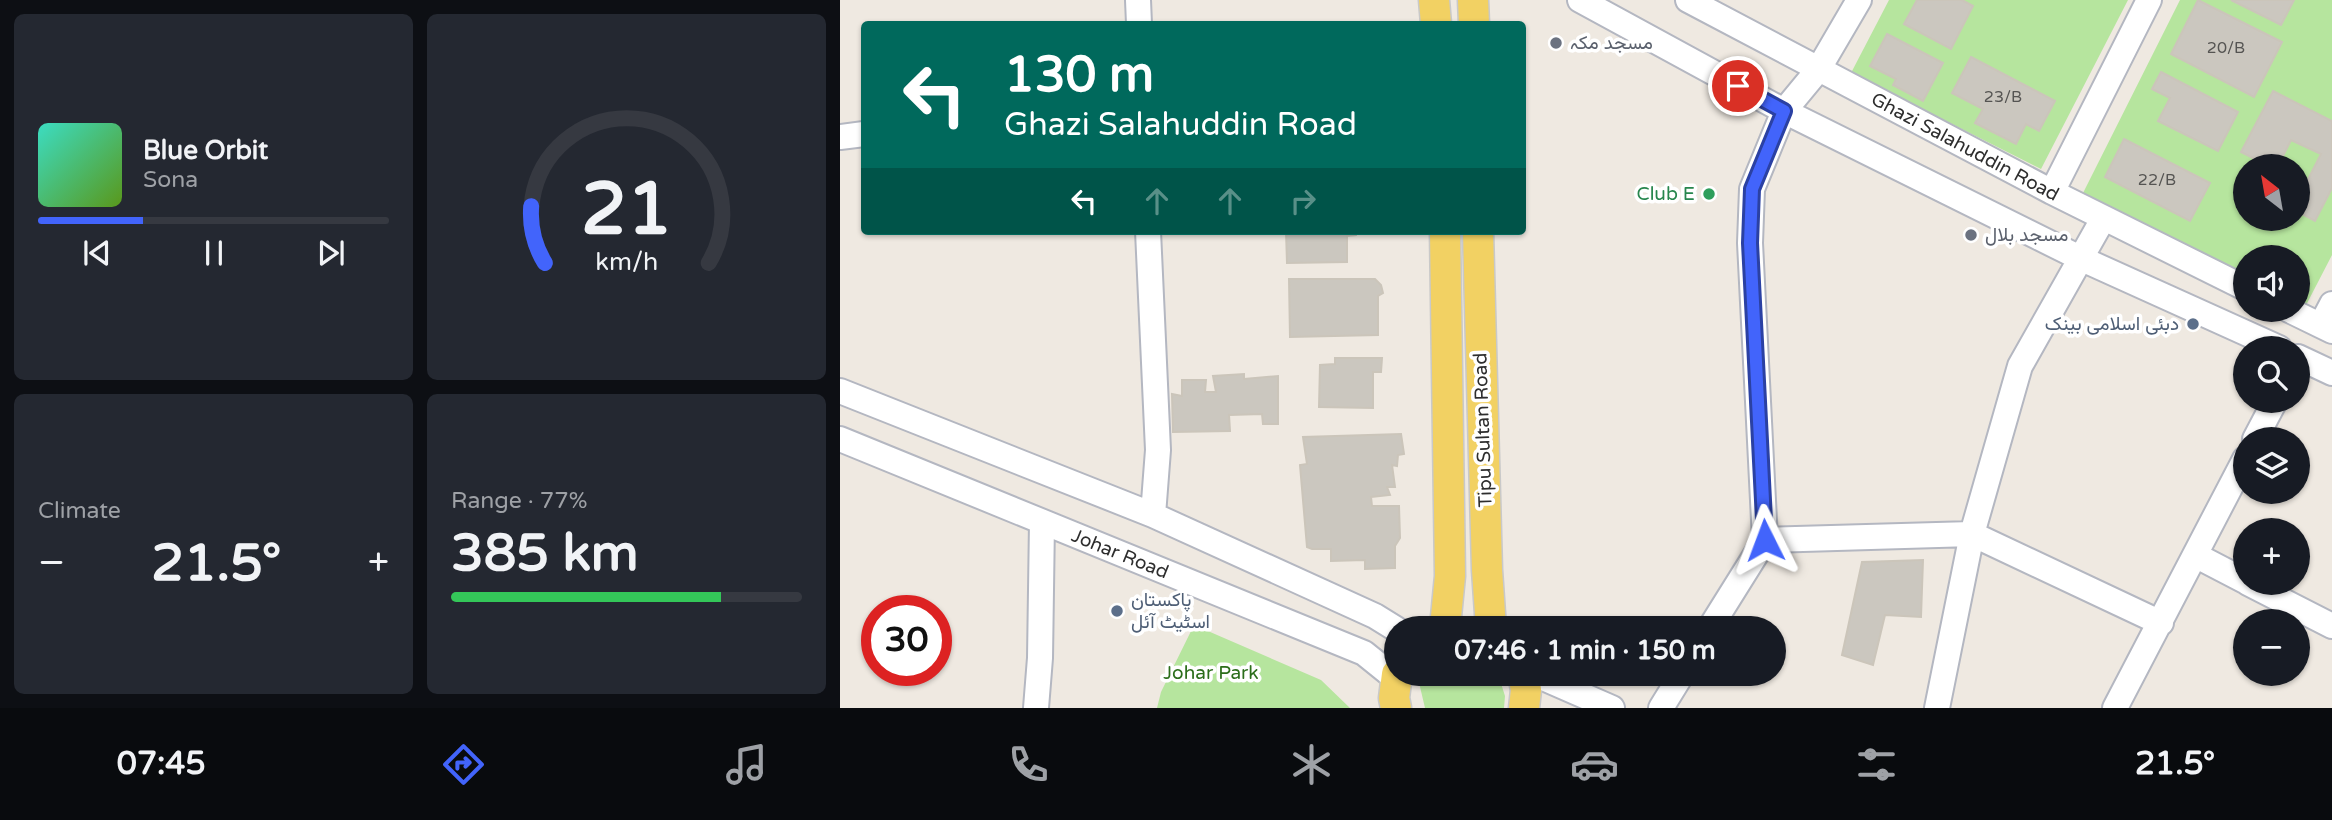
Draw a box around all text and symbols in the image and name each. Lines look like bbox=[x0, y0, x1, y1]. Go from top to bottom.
place label: مسجد مکہ bbox=[1570, 32, 1653, 54]
marker: مسجد مکہ bbox=[1548, 35, 1564, 51]
house number: 20/B bbox=[2207, 38, 2245, 58]
text: 130 m bbox=[1004, 46, 1154, 105]
icon: left bbox=[889, 49, 980, 140]
pin bbox=[1708, 56, 1768, 116]
icon: arrive bbox=[1719, 67, 1757, 105]
house number: 23/B bbox=[1984, 87, 2022, 107]
street label: Ghazi Salahuddin Road bbox=[1867, 88, 2063, 206]
text: Ghazi Salahuddin Road bbox=[1004, 106, 1357, 144]
text: Blue Orbit bbox=[143, 135, 268, 166]
north arrow bbox=[2233, 154, 2310, 231]
map controls bbox=[2233, 154, 2310, 686]
text: Sona bbox=[143, 166, 198, 194]
text: 21 bbox=[581, 167, 672, 255]
house number: 22/B bbox=[2138, 170, 2176, 190]
icon: left bbox=[1065, 182, 1103, 220]
icon: ahead bbox=[1138, 182, 1176, 220]
icon: ahead bbox=[1211, 182, 1249, 220]
icon: right bbox=[1284, 182, 1322, 220]
place label: Club E bbox=[1636, 183, 1695, 205]
marker: Club E bbox=[1701, 186, 1717, 202]
place label: مسجد بلال bbox=[1985, 224, 2068, 246]
marker: مسجد بلال bbox=[1963, 227, 1979, 243]
icon: previous bbox=[78, 234, 116, 272]
icon: pause bbox=[195, 234, 233, 272]
icon: next bbox=[312, 234, 350, 272]
button: sound bbox=[2233, 245, 2310, 322]
text: km/h bbox=[595, 247, 658, 277]
place label: دبئی اسلامی بینک bbox=[2045, 313, 2179, 335]
marker: دبئی اسلامی بینک bbox=[2185, 316, 2201, 332]
button: search bbox=[2233, 336, 2310, 413]
street label: Tipu Sultan Road bbox=[1469, 352, 1497, 508]
button: layers bbox=[2233, 427, 2310, 504]
text: Range · 77% bbox=[451, 487, 587, 515]
text: Climate bbox=[38, 497, 121, 525]
position arrow bbox=[1728, 503, 1802, 577]
button: + bbox=[2233, 518, 2310, 595]
text: 385 km bbox=[451, 522, 639, 585]
street label: Johar Road bbox=[1068, 525, 1172, 583]
text: 21.5° bbox=[151, 532, 281, 595]
text: − bbox=[38, 540, 65, 586]
text: + bbox=[368, 540, 389, 586]
place label: پاکستان اسٹیٹ آئل bbox=[1131, 589, 1210, 633]
speed limit sign: 30 bbox=[861, 595, 952, 686]
marker: پاکستان اسٹیٹ آئل bbox=[1109, 603, 1125, 619]
button: − bbox=[2233, 609, 2310, 686]
text: 07:46 · 1 min · 150 m bbox=[1454, 635, 1716, 666]
park label: Johar Park bbox=[1163, 662, 1259, 684]
icon: directions bbox=[439, 740, 488, 789]
icon: music bbox=[722, 740, 771, 789]
icon: phone bbox=[1004, 740, 1053, 789]
icon: climate bbox=[1287, 740, 1336, 789]
icon: car bbox=[1570, 740, 1619, 789]
icon: filters bbox=[1852, 740, 1901, 789]
text: 07:45 bbox=[117, 745, 206, 783]
text: 21.5° bbox=[2135, 745, 2215, 783]

